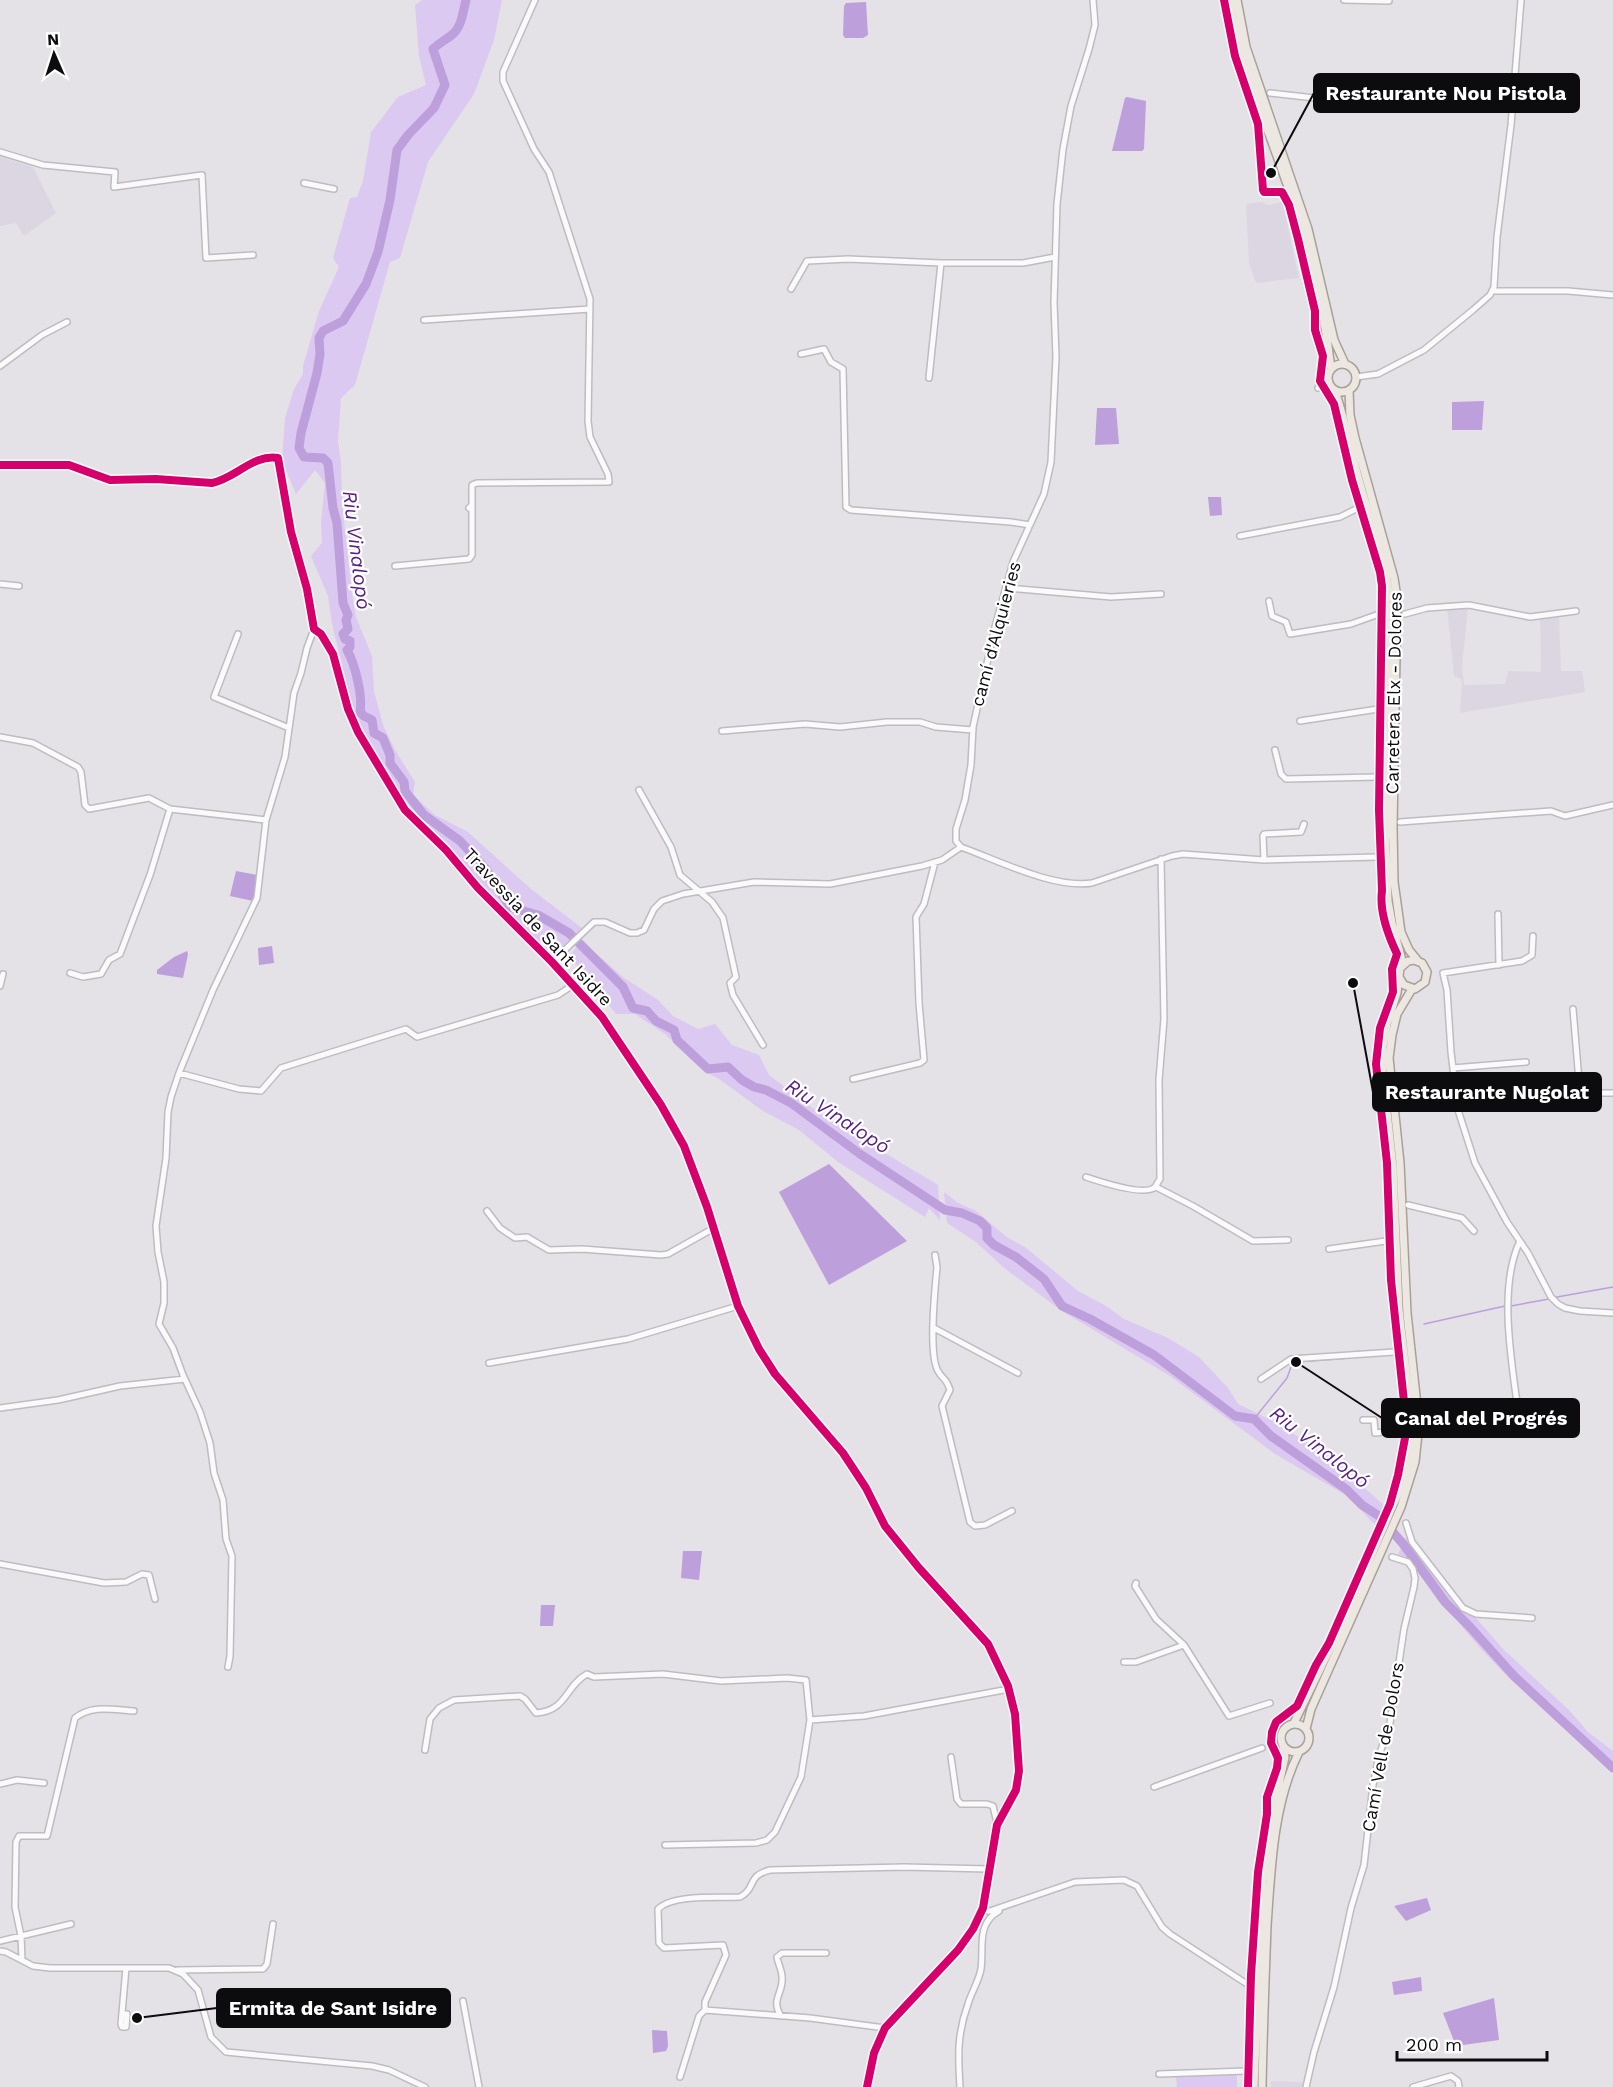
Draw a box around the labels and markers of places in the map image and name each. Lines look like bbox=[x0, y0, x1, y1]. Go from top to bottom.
callout: Restaurante Nou Pistola bbox=[1314, 74, 1579, 112]
callout: Restaurante Nugolat bbox=[1373, 1073, 1601, 1111]
callout: Canal del Progrés bbox=[1382, 1399, 1579, 1437]
callout: Ermita de Sant Isidre bbox=[217, 1989, 450, 2027]

